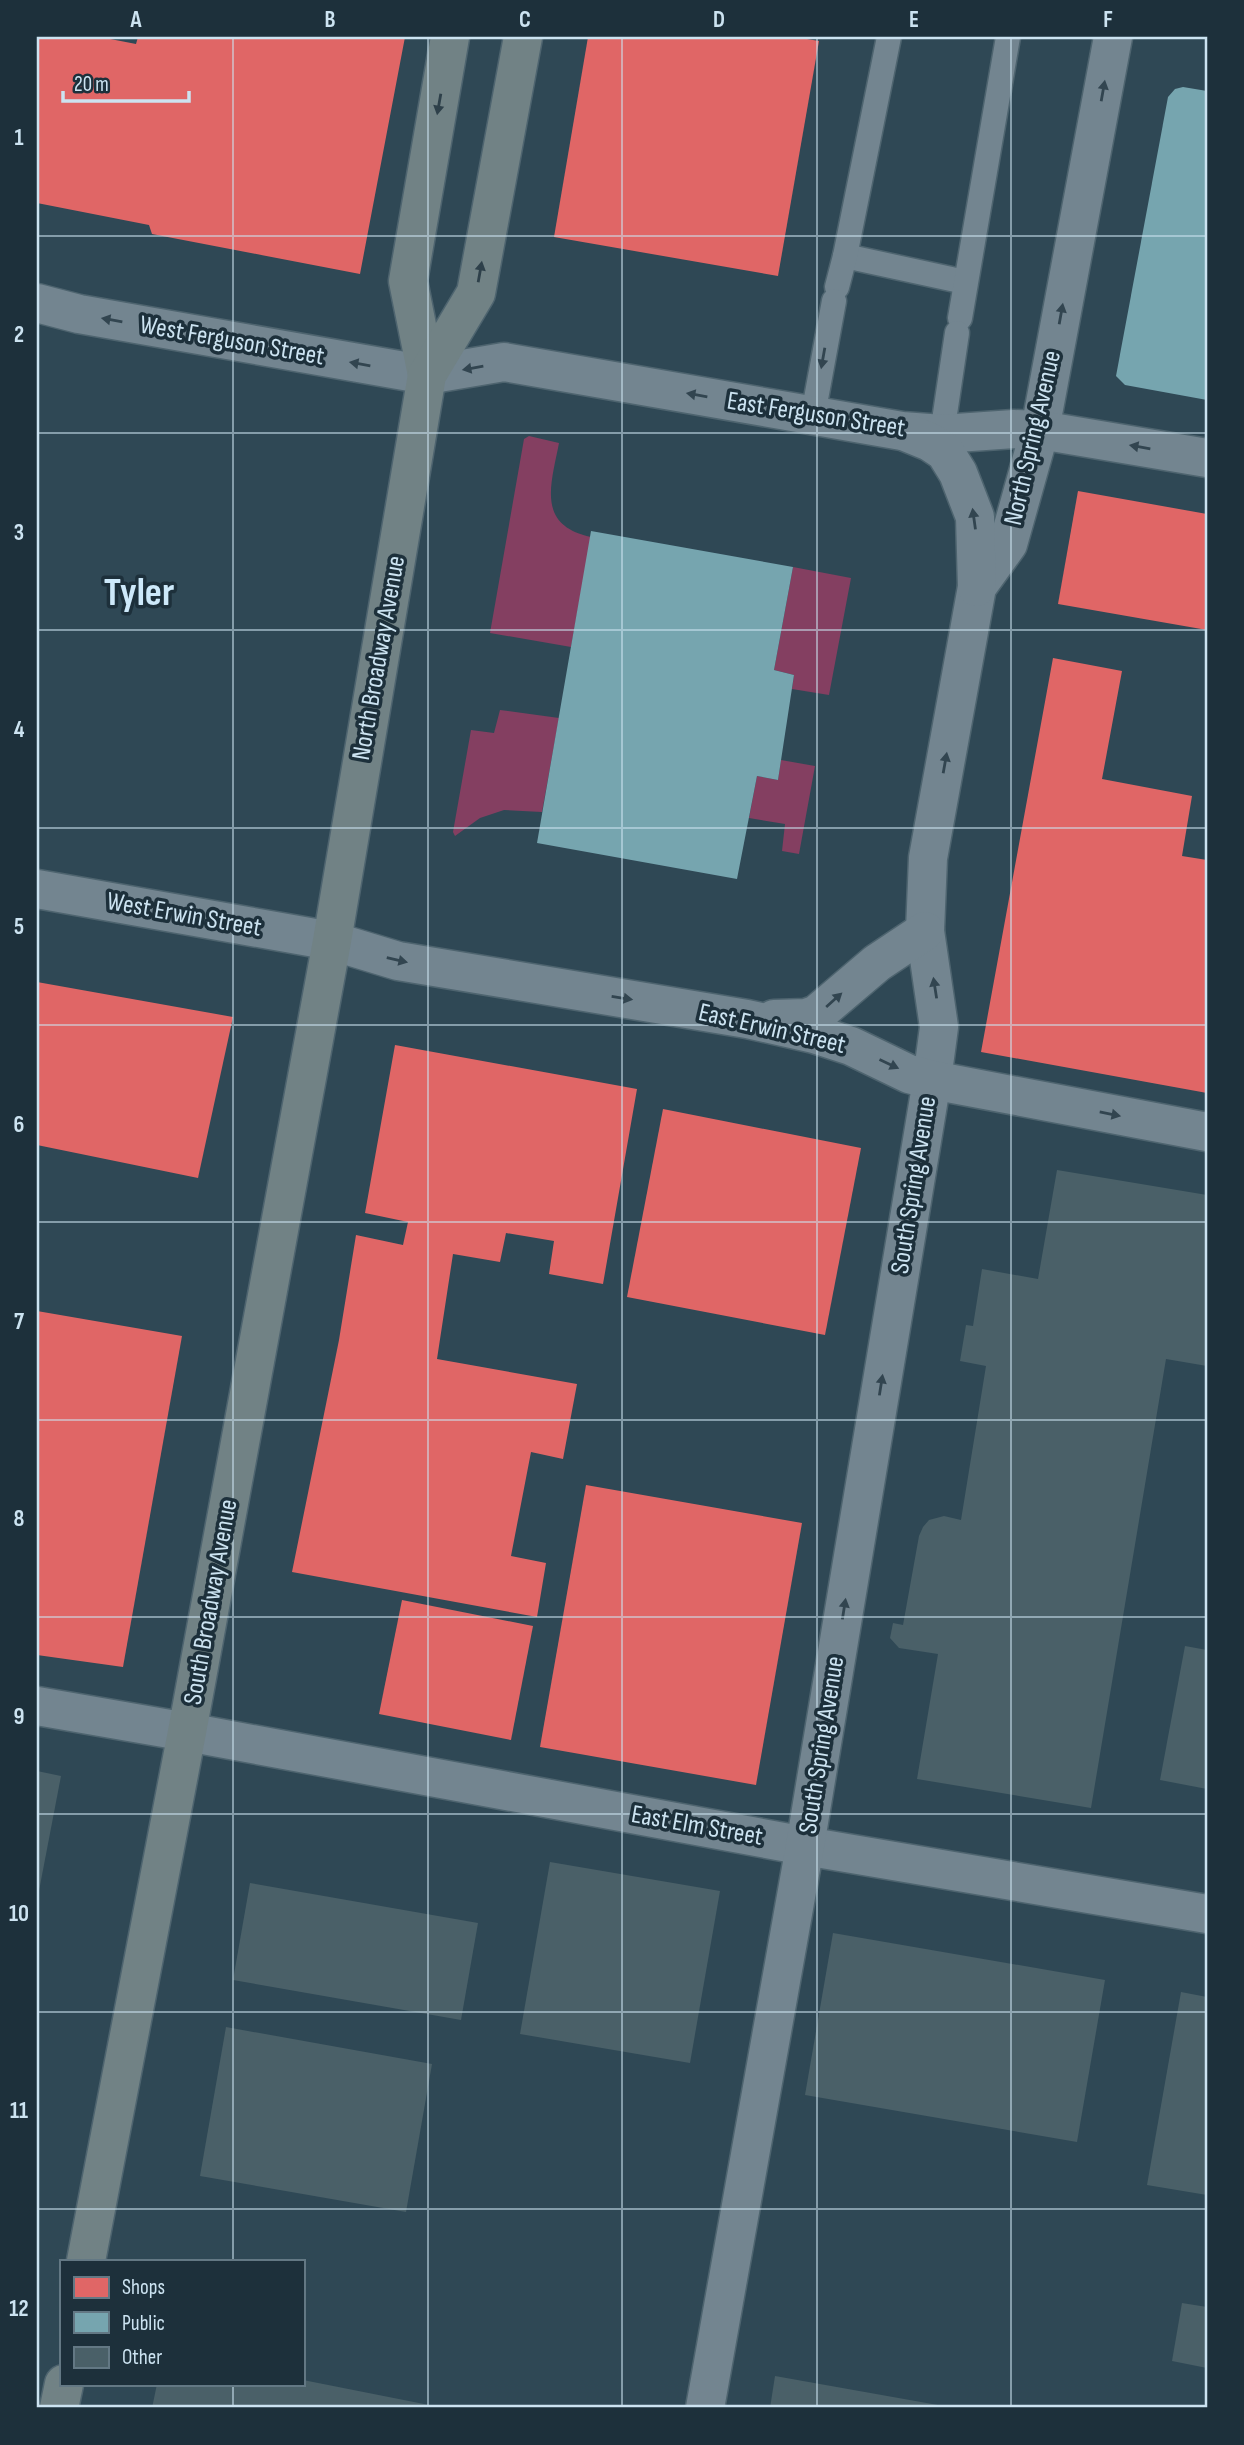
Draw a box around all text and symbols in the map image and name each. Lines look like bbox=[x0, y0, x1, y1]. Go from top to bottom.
text: A bbox=[130, 6, 143, 34]
text: B bbox=[325, 6, 336, 34]
text: C bbox=[519, 6, 531, 34]
text: D bbox=[713, 6, 725, 34]
text: E bbox=[909, 6, 919, 34]
text: F bbox=[1103, 6, 1113, 34]
scale bar bbox=[63, 60, 189, 104]
text: 20 m bbox=[74, 72, 109, 97]
one-way arrow bbox=[1097, 80, 1108, 102]
one-way arrow bbox=[433, 93, 444, 115]
text: 1 bbox=[14, 124, 24, 152]
one-way arrow bbox=[475, 261, 486, 283]
one-way arrow bbox=[1056, 303, 1067, 325]
street label: West Ferguson Street bbox=[137, 310, 327, 372]
one-way arrow bbox=[101, 314, 123, 325]
text: 2 bbox=[14, 321, 24, 349]
one-way arrow bbox=[817, 347, 828, 369]
street label: North Spring Avenue bbox=[998, 348, 1068, 528]
one-way arrow bbox=[349, 358, 371, 369]
one-way arrow bbox=[461, 363, 483, 374]
street label: East Ferguson Street bbox=[725, 386, 907, 444]
one-way arrow bbox=[686, 389, 708, 400]
one-way arrow bbox=[1129, 441, 1151, 452]
one-way arrow bbox=[968, 508, 979, 530]
text: 3 bbox=[14, 519, 24, 547]
street label: North Broadway Avenue bbox=[346, 553, 412, 763]
district label: Tyler bbox=[104, 569, 174, 617]
text: 4 bbox=[14, 716, 25, 744]
one-way arrow bbox=[940, 752, 951, 774]
street label: West Erwin Street bbox=[104, 886, 264, 944]
text: 5 bbox=[14, 913, 24, 941]
one-way arrow bbox=[386, 955, 408, 966]
one-way arrow bbox=[929, 977, 940, 999]
one-way arrow bbox=[825, 992, 843, 1008]
one-way arrow bbox=[611, 993, 633, 1004]
street label: East Erwin Street bbox=[696, 997, 849, 1061]
one-way arrow bbox=[879, 1058, 899, 1070]
street label: South Spring Avenue bbox=[885, 1094, 943, 1276]
one-way arrow bbox=[1099, 1108, 1121, 1119]
text: 6 bbox=[14, 1111, 24, 1139]
text: 7 bbox=[14, 1308, 24, 1336]
one-way arrow bbox=[876, 1374, 887, 1396]
street label: South Broadway Avenue bbox=[178, 1497, 244, 1707]
text: 8 bbox=[14, 1505, 25, 1533]
one-way arrow bbox=[839, 1598, 850, 1620]
street label: South Spring Avenue bbox=[793, 1654, 851, 1836]
text: 9 bbox=[14, 1703, 24, 1731]
street label: East Elm Street bbox=[629, 1799, 765, 1853]
text: 10 bbox=[9, 1900, 29, 1928]
text: 11 bbox=[10, 2097, 28, 2125]
legend bbox=[60, 2260, 304, 2386]
text: Shops bbox=[122, 2275, 165, 2300]
text: 12 bbox=[9, 2295, 29, 2323]
text: Public bbox=[122, 2311, 165, 2336]
text: Other bbox=[122, 2345, 162, 2370]

